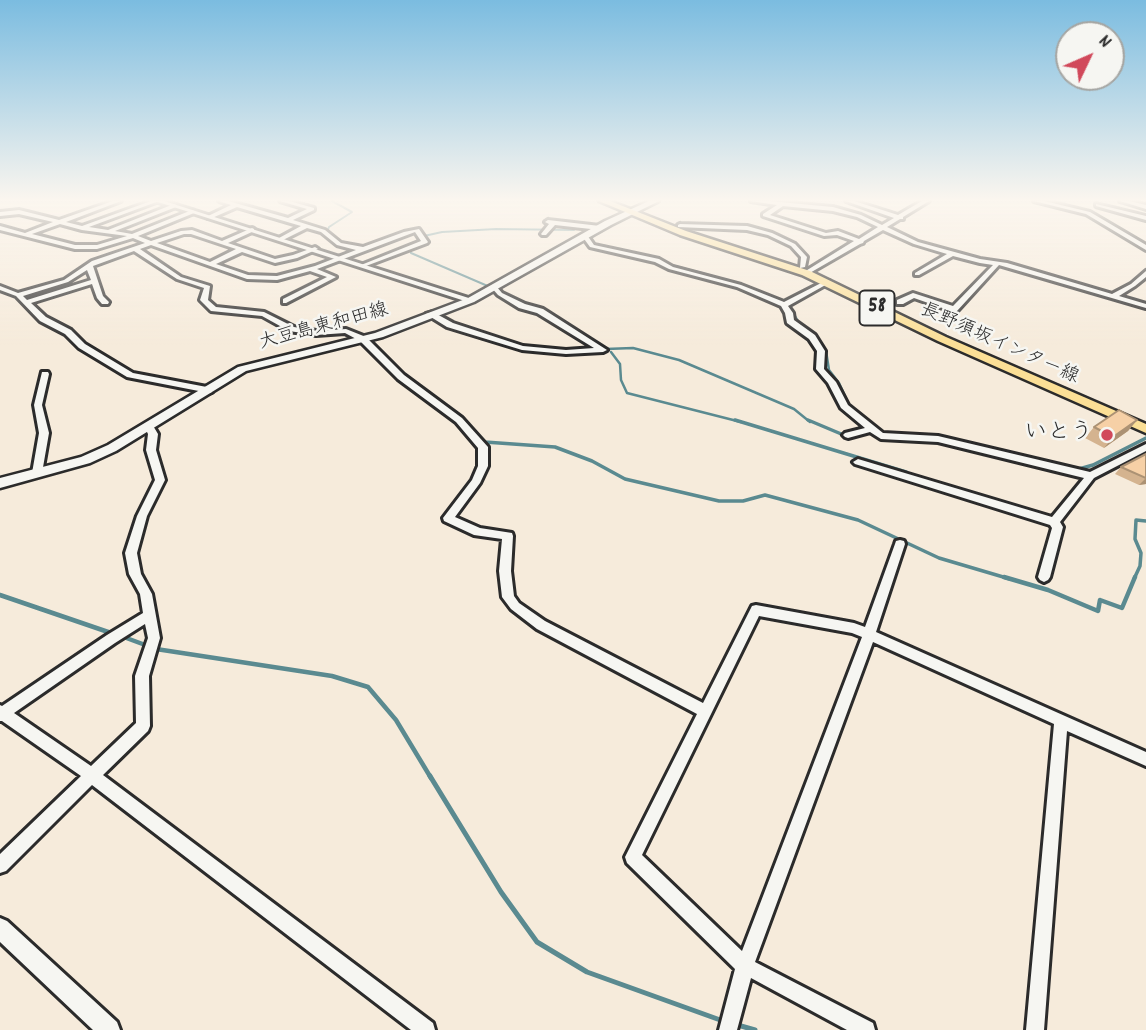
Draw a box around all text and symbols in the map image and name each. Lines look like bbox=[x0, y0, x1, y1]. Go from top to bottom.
north arrow bbox=[1055, 21, 1125, 91]
text: N bbox=[1091, 30, 1117, 55]
road number: 58 bbox=[860, 290, 894, 326]
street label: 大豆島東和田線 bbox=[257, 300, 391, 356]
street label: 長野須坂インター線 bbox=[916, 300, 1082, 390]
place label: いとう bbox=[1024, 421, 1093, 449]
marker: いとう bbox=[1099, 427, 1115, 443]

